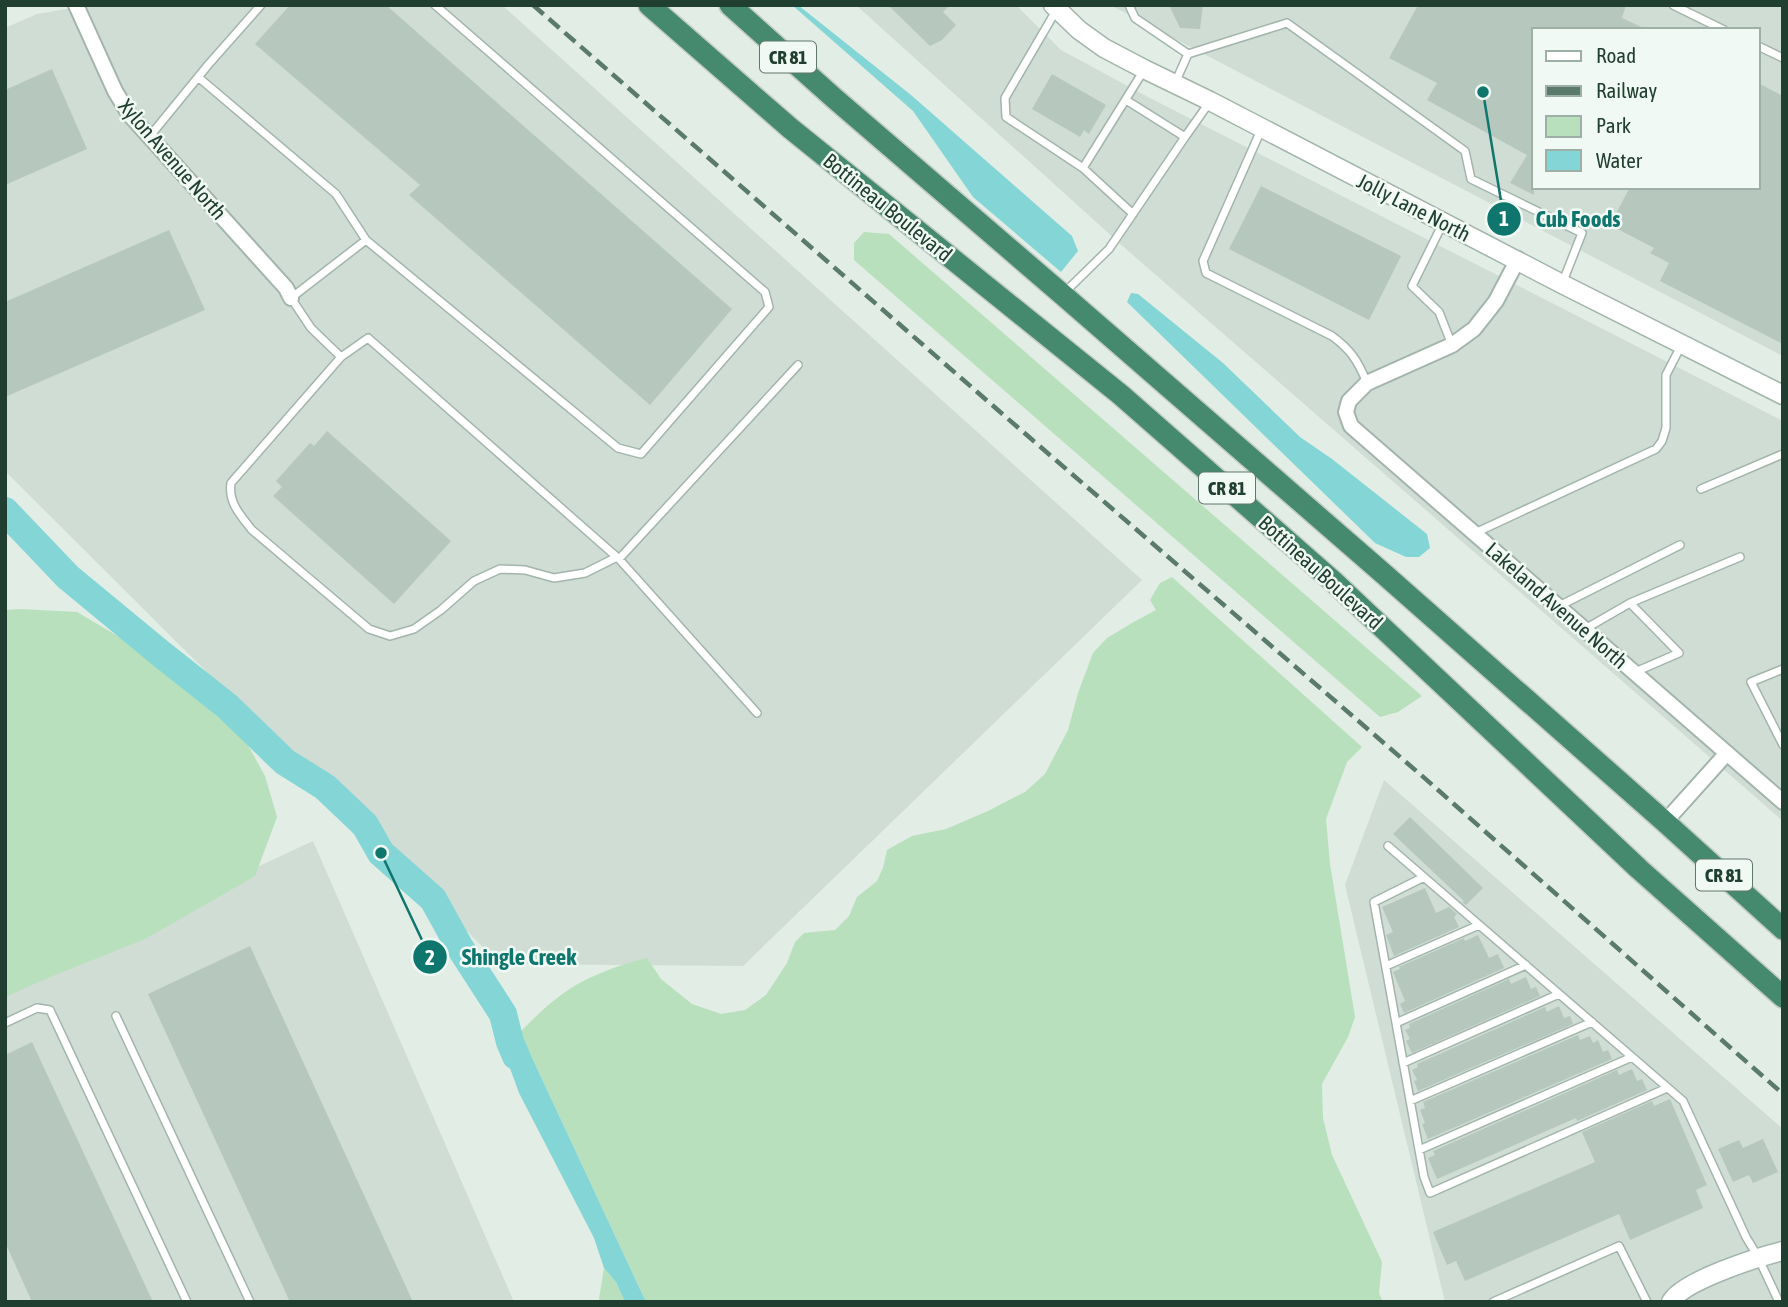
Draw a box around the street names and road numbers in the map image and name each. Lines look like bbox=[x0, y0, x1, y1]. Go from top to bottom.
road number: CR 81 bbox=[760, 41, 816, 72]
street label: Xylon Avenue North bbox=[114, 94, 232, 224]
street label: Bottineau Boulevard bbox=[819, 148, 957, 266]
street label: Jolly Lane North bbox=[1353, 168, 1475, 246]
road number: CR 81 bbox=[1199, 472, 1255, 503]
street label: Bottineau Boulevard bbox=[1254, 510, 1388, 634]
street label: Lakeland Avenue North bbox=[1481, 537, 1633, 673]
road number: CR 81 bbox=[1696, 860, 1752, 890]

